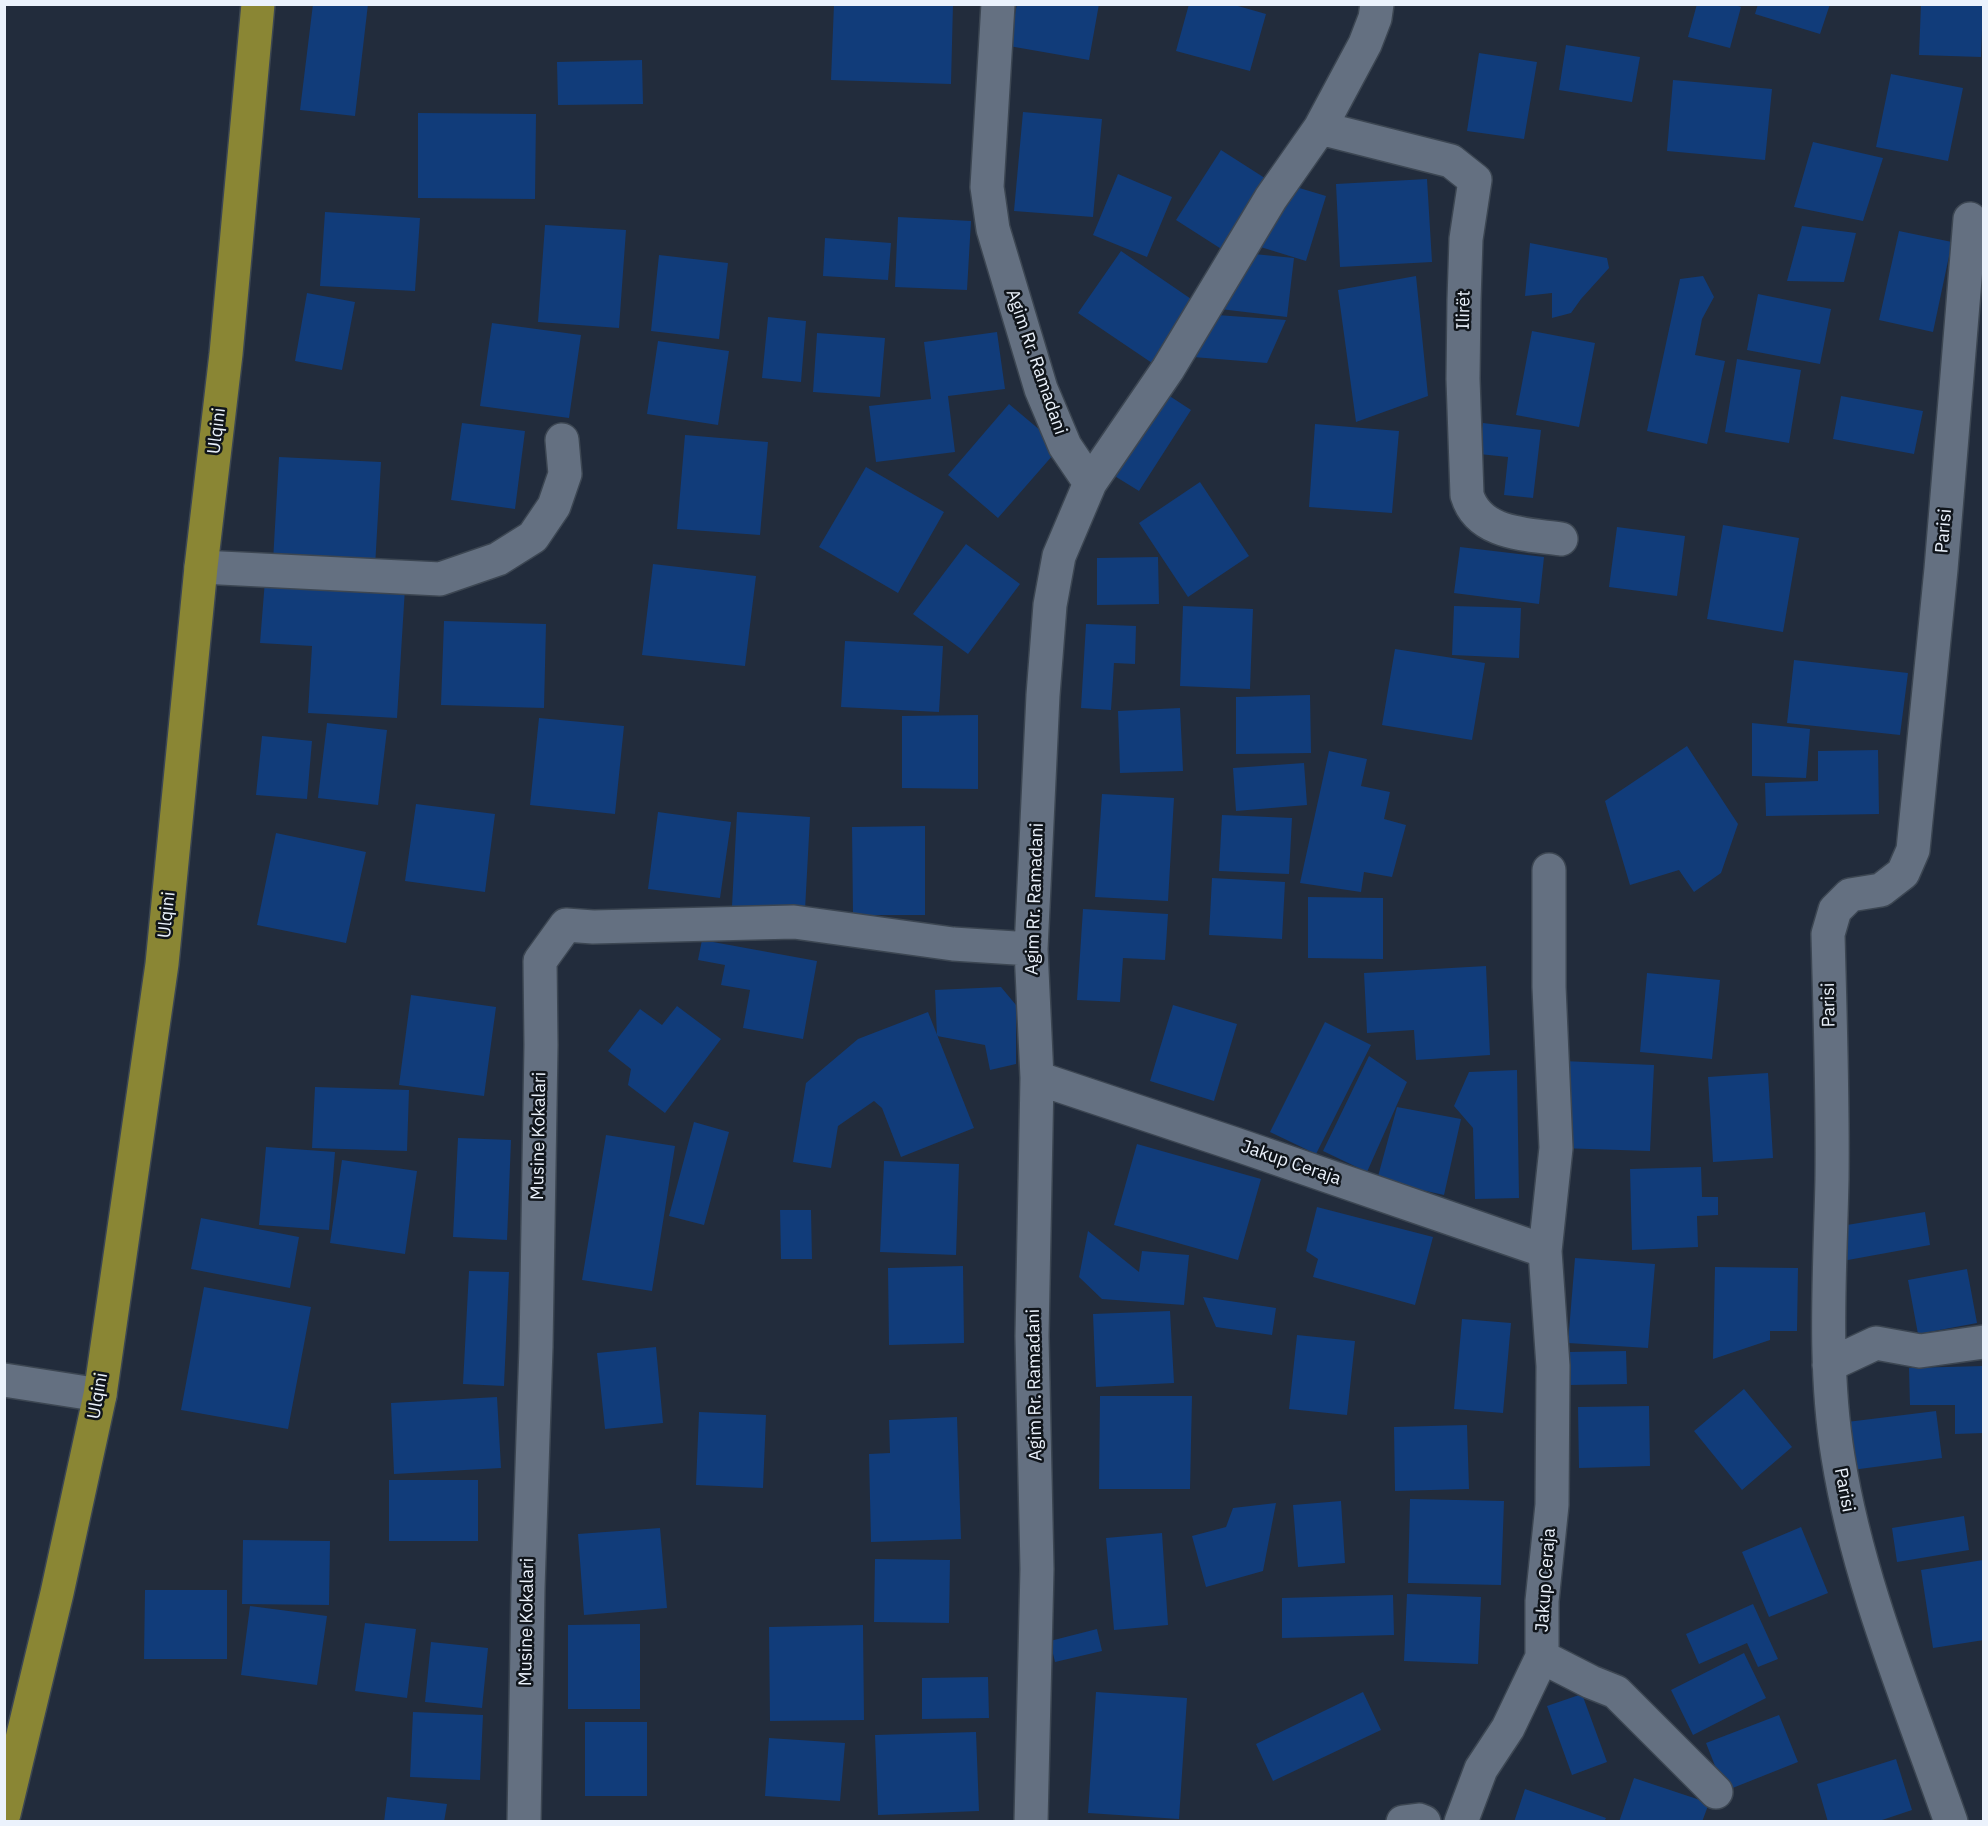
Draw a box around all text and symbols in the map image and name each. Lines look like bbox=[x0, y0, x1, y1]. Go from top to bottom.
street label: Agim Rr. Ramadani bbox=[1001, 286, 1071, 438]
street label: Ilirët bbox=[1453, 290, 1475, 330]
street label: Ulqini bbox=[203, 406, 231, 456]
street label: Parisi bbox=[1931, 508, 1957, 554]
street label: Agim Rr. Ramadani bbox=[1022, 822, 1048, 976]
street label: Ulqini bbox=[154, 891, 180, 939]
street label: Parisi bbox=[1818, 982, 1840, 1028]
street label: Musine Kokalari bbox=[527, 1072, 551, 1200]
street label: Jakup Ceraja bbox=[1238, 1136, 1344, 1190]
street label: Agim Rr. Ramadani bbox=[1023, 1309, 1047, 1461]
street label: Ulqini bbox=[83, 1371, 113, 1421]
street label: Parisi bbox=[1829, 1466, 1859, 1514]
street label: Jakup Ceraja bbox=[1532, 1527, 1560, 1633]
street label: Musine Kokalari bbox=[515, 1558, 539, 1686]

